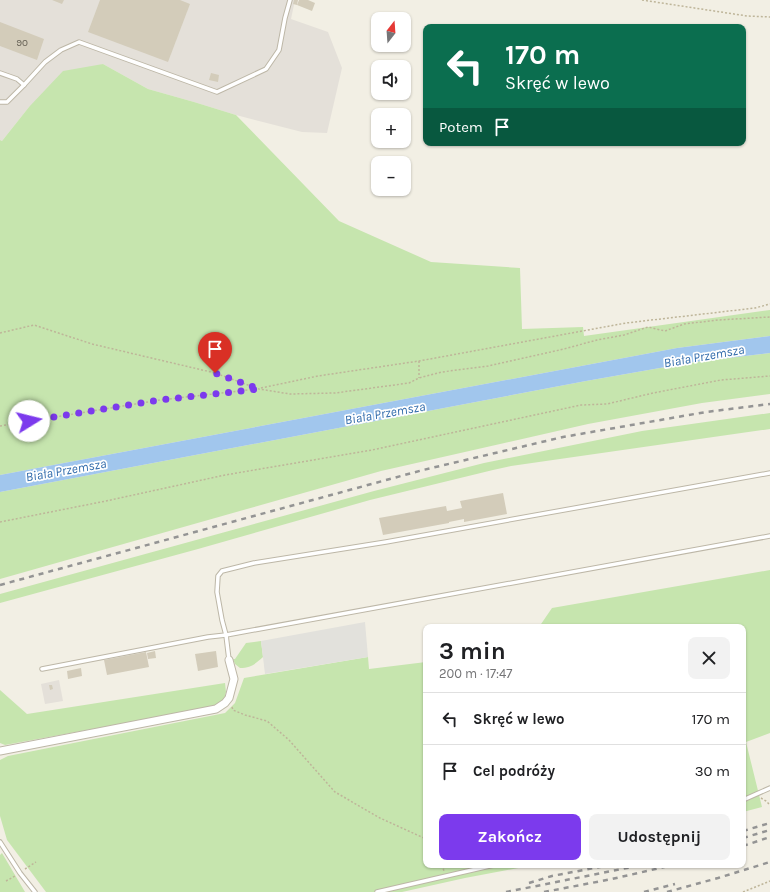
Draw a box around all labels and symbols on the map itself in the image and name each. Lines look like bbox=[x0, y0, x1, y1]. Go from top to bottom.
north arrow bbox=[371, 12, 411, 52]
house number: 90 bbox=[16, 37, 28, 49]
pin bbox=[198, 332, 232, 373]
water label: Biała Przemsza bbox=[662, 341, 746, 370]
water label: Biała Przemsza bbox=[343, 398, 427, 427]
position arrow bbox=[8, 400, 50, 442]
water label: Biała Przemsza bbox=[24, 455, 108, 484]

